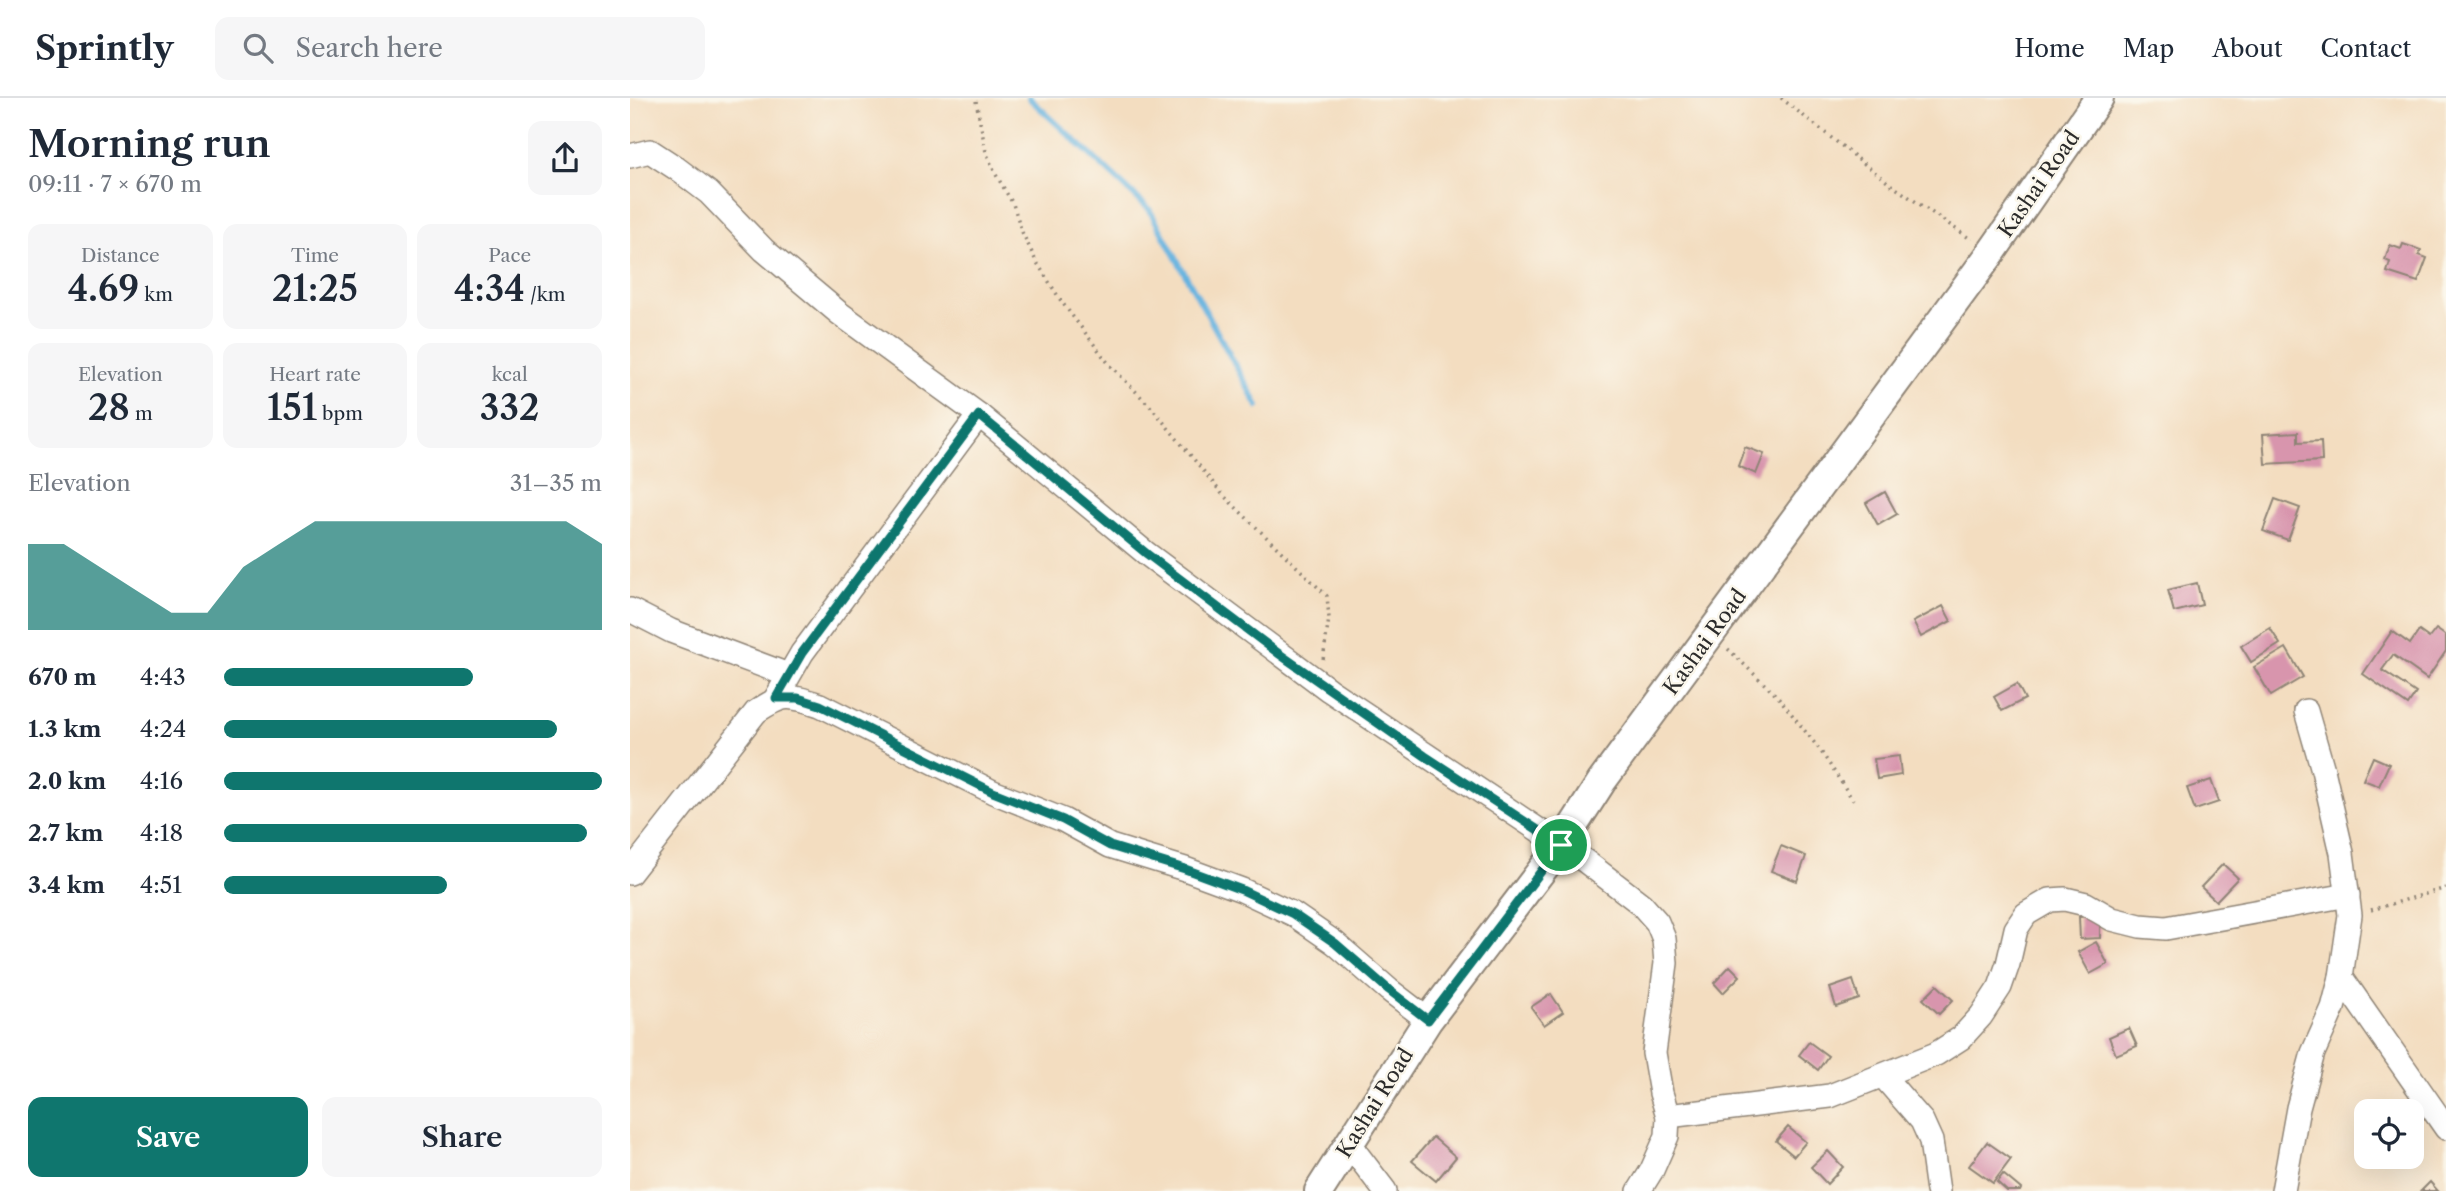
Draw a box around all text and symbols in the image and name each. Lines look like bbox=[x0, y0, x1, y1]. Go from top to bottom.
search box bbox=[215, 17, 705, 80]
text: Sprintly bbox=[35, 28, 173, 69]
icon: search bbox=[239, 29, 277, 67]
text: Search here bbox=[295, 32, 443, 64]
text: Home bbox=[2014, 34, 2085, 63]
text: Map bbox=[2123, 34, 2174, 63]
text: About bbox=[2212, 34, 2283, 63]
text: Contact bbox=[2321, 34, 2411, 63]
text: Morning run bbox=[28, 120, 271, 167]
button: share bbox=[528, 121, 602, 195]
street label: Kashai Road bbox=[1993, 125, 2085, 242]
text: 09:11 · 7 × 670 m bbox=[28, 170, 202, 198]
text: Distance bbox=[81, 244, 160, 267]
text: Time bbox=[291, 244, 339, 267]
text: Pace bbox=[488, 244, 531, 267]
text: 4.69 bbox=[68, 267, 139, 310]
text: 21:25 bbox=[272, 267, 358, 310]
text: 4:34 bbox=[454, 267, 525, 310]
text: km bbox=[139, 283, 173, 306]
text: /km bbox=[525, 283, 565, 306]
text: Elevation bbox=[78, 363, 163, 386]
text: Heart rate bbox=[269, 363, 361, 386]
text: kcal bbox=[492, 363, 528, 386]
text: 28 bbox=[88, 386, 130, 429]
text: 151 bbox=[267, 386, 317, 429]
text: 332 bbox=[480, 386, 540, 429]
text: m bbox=[130, 402, 153, 425]
text: bpm bbox=[317, 402, 363, 425]
text: Elevation bbox=[28, 469, 131, 497]
text: 31–35 m bbox=[510, 469, 602, 497]
street label: Kashai Road bbox=[1658, 584, 1751, 700]
text: 670 m bbox=[28, 663, 97, 691]
text: 4:43 bbox=[140, 663, 186, 691]
text: 1.3 km bbox=[28, 715, 102, 743]
text: 4:24 bbox=[140, 715, 186, 743]
text: 2.0 km bbox=[28, 767, 106, 795]
text: 4:16 bbox=[140, 767, 183, 795]
pin bbox=[1531, 815, 1591, 875]
text: 2.7 km bbox=[28, 819, 104, 847]
text: 4:18 bbox=[140, 819, 183, 847]
icon: arrive bbox=[1542, 826, 1580, 864]
text: 3.4 km bbox=[28, 871, 105, 899]
text: 4:51 bbox=[140, 871, 182, 899]
street label: Kashai Road bbox=[1331, 1043, 1418, 1162]
button: Save bbox=[28, 1097, 308, 1177]
button: Share bbox=[322, 1097, 602, 1177]
map controls bbox=[2354, 1099, 2424, 1169]
button: locate bbox=[2354, 1099, 2424, 1169]

